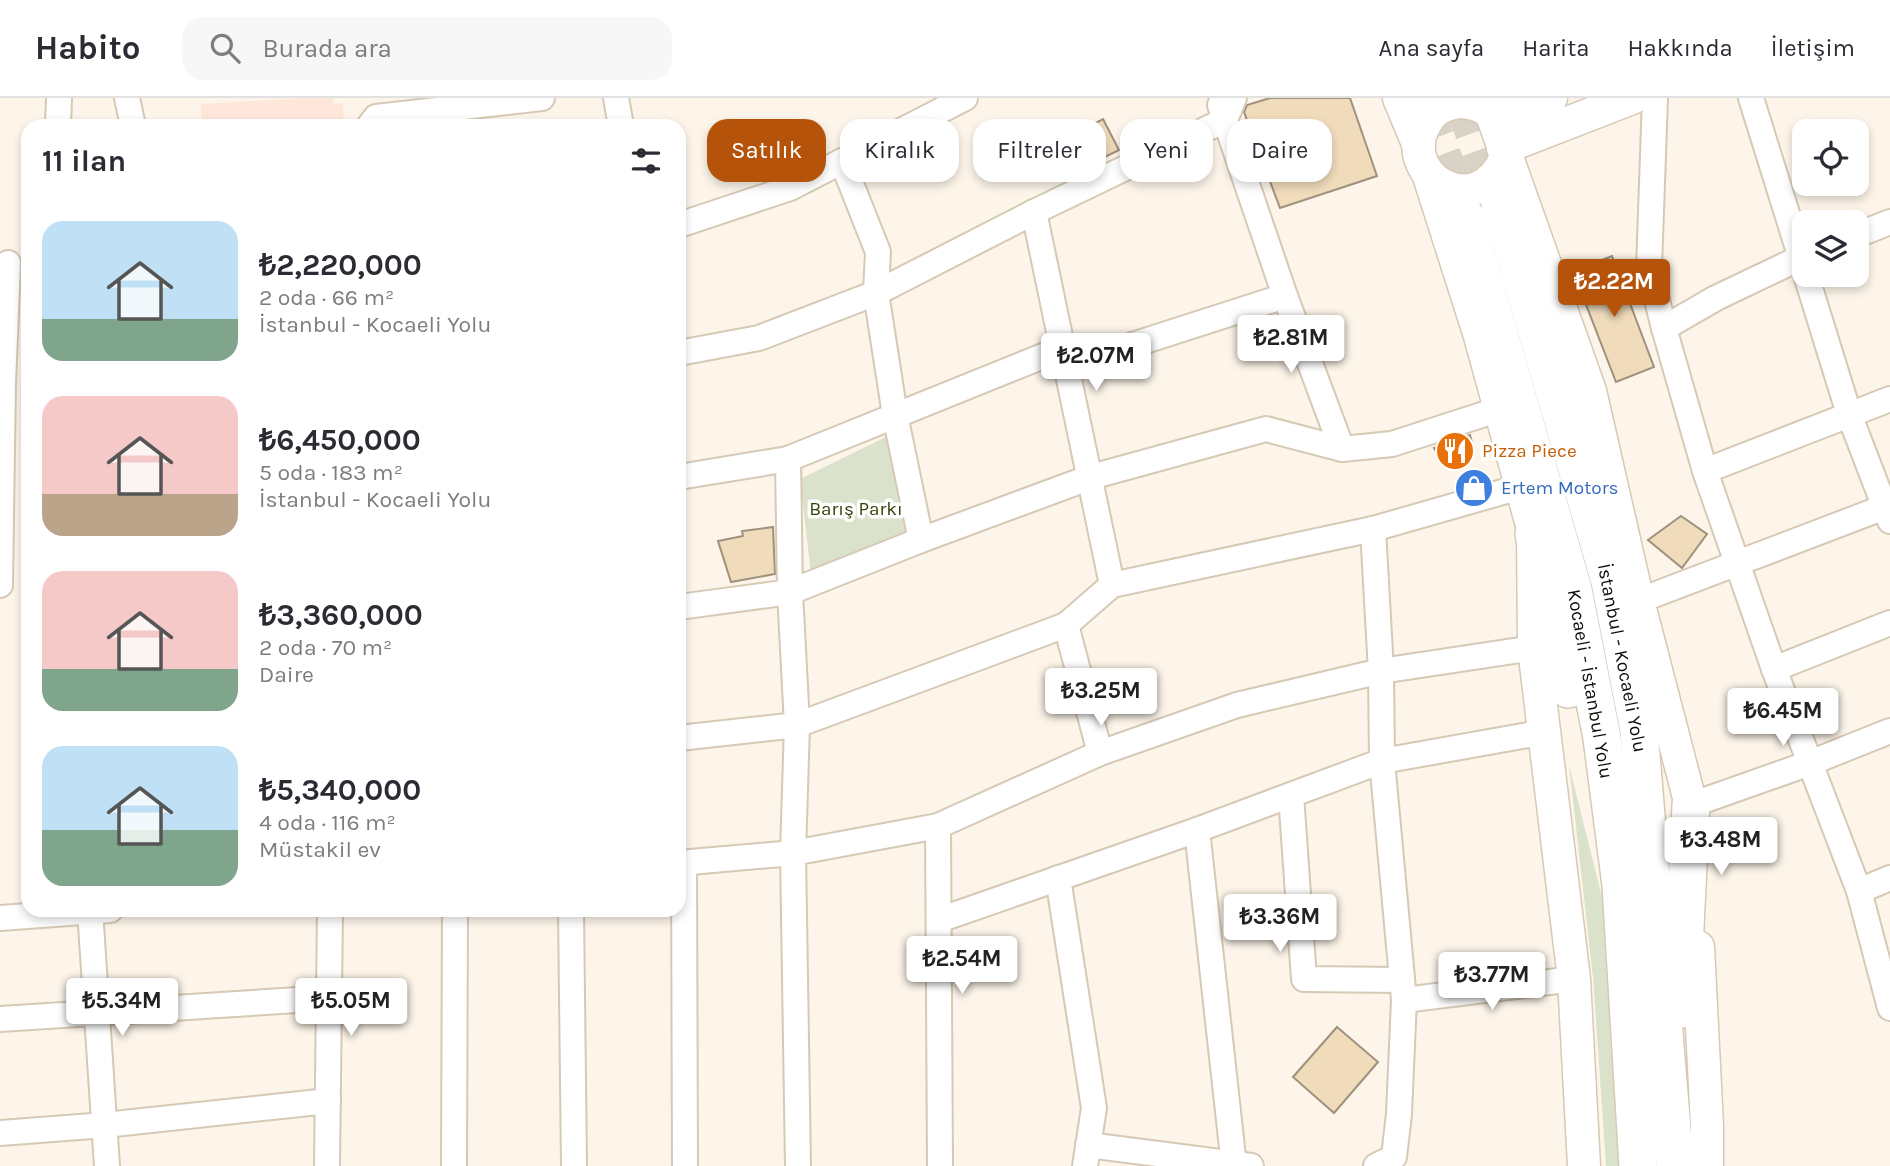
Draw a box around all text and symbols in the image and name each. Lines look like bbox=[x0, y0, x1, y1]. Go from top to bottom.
search box bbox=[182, 17, 672, 80]
text: Habito bbox=[35, 29, 140, 67]
icon: search bbox=[206, 29, 244, 67]
text: Burada ara bbox=[262, 33, 392, 64]
text: Ana sayfa bbox=[1379, 34, 1484, 62]
text: Harita bbox=[1522, 34, 1589, 62]
text: Hakkında bbox=[1627, 34, 1733, 62]
text: İletişim bbox=[1771, 34, 1855, 62]
chip: Satılık bbox=[707, 119, 826, 182]
chip: Kiralık bbox=[840, 119, 959, 182]
chip: Filtreler bbox=[973, 119, 1106, 182]
chip: Yeni bbox=[1120, 119, 1213, 182]
chip: Daire bbox=[1227, 119, 1332, 182]
map controls bbox=[1792, 119, 1869, 287]
button: locate bbox=[1792, 119, 1869, 196]
icon: filters bbox=[627, 142, 665, 180]
text: 11 ilan bbox=[42, 143, 126, 179]
button: layers bbox=[1792, 210, 1869, 287]
text: ₺2,220,000 bbox=[259, 247, 422, 283]
icon: home bbox=[98, 249, 182, 333]
pin: ₺2.22M bbox=[1557, 260, 1671, 319]
text: ₺2.22M bbox=[1574, 268, 1654, 295]
text: 2 oda · 66 m² bbox=[259, 284, 394, 311]
text: İstanbul - Kocaeli Yolu bbox=[259, 311, 491, 338]
pin: ₺2.81M bbox=[1234, 316, 1348, 375]
text: ₺2.81M bbox=[1253, 324, 1329, 351]
pin: ₺2.07M bbox=[1039, 334, 1153, 393]
text: ₺2.07M bbox=[1057, 342, 1135, 369]
text: ₺6,450,000 bbox=[259, 422, 421, 458]
icon: home bbox=[98, 424, 182, 508]
restaurant icon: Pizza Piece bbox=[1434, 430, 1476, 472]
place label: Pizza Piece bbox=[1482, 440, 1577, 462]
text: 5 oda · 183 m² bbox=[259, 459, 403, 486]
shop icon: Ertem Motors bbox=[1453, 467, 1495, 509]
place label: Ertem Motors bbox=[1501, 477, 1619, 499]
text: İstanbul - Kocaeli Yolu bbox=[259, 486, 491, 513]
park label: Barış Parkı bbox=[809, 498, 903, 520]
street label: İstanbul - Kocaeli Yolu bbox=[1593, 562, 1651, 754]
street label: Kocaeli - İstanbul Yolu bbox=[1563, 588, 1617, 780]
text: ₺3,360,000 bbox=[259, 597, 423, 633]
icon: home bbox=[98, 599, 182, 683]
text: 2 oda · 70 m² bbox=[259, 634, 392, 661]
text: Daire bbox=[259, 661, 314, 688]
pin: ₺3.25M bbox=[1044, 668, 1158, 728]
text: ₺3.25M bbox=[1061, 677, 1141, 704]
pin: ₺6.45M bbox=[1726, 688, 1840, 748]
text: ₺6.45M bbox=[1743, 697, 1823, 724]
text: ₺5,340,000 bbox=[259, 772, 421, 808]
icon: home bbox=[98, 774, 182, 858]
text: 4 oda · 116 m² bbox=[259, 809, 396, 836]
pin: ₺3.48M bbox=[1664, 818, 1778, 877]
text: ₺3.48M bbox=[1680, 826, 1762, 853]
text: Müstakil ev bbox=[259, 836, 381, 863]
pin: ₺3.36M bbox=[1223, 894, 1337, 954]
text: ₺3.36M bbox=[1240, 903, 1320, 930]
pin: ₺2.54M bbox=[905, 936, 1019, 996]
text: ₺2.54M bbox=[922, 945, 1002, 972]
pin: ₺3.77M bbox=[1435, 953, 1549, 1012]
text: ₺3.77M bbox=[1454, 961, 1530, 988]
pin: ₺5.34M bbox=[65, 978, 179, 1038]
pin: ₺5.05M bbox=[294, 978, 408, 1038]
text: ₺5.34M bbox=[82, 987, 162, 1014]
text: ₺5.05M bbox=[311, 987, 391, 1014]

